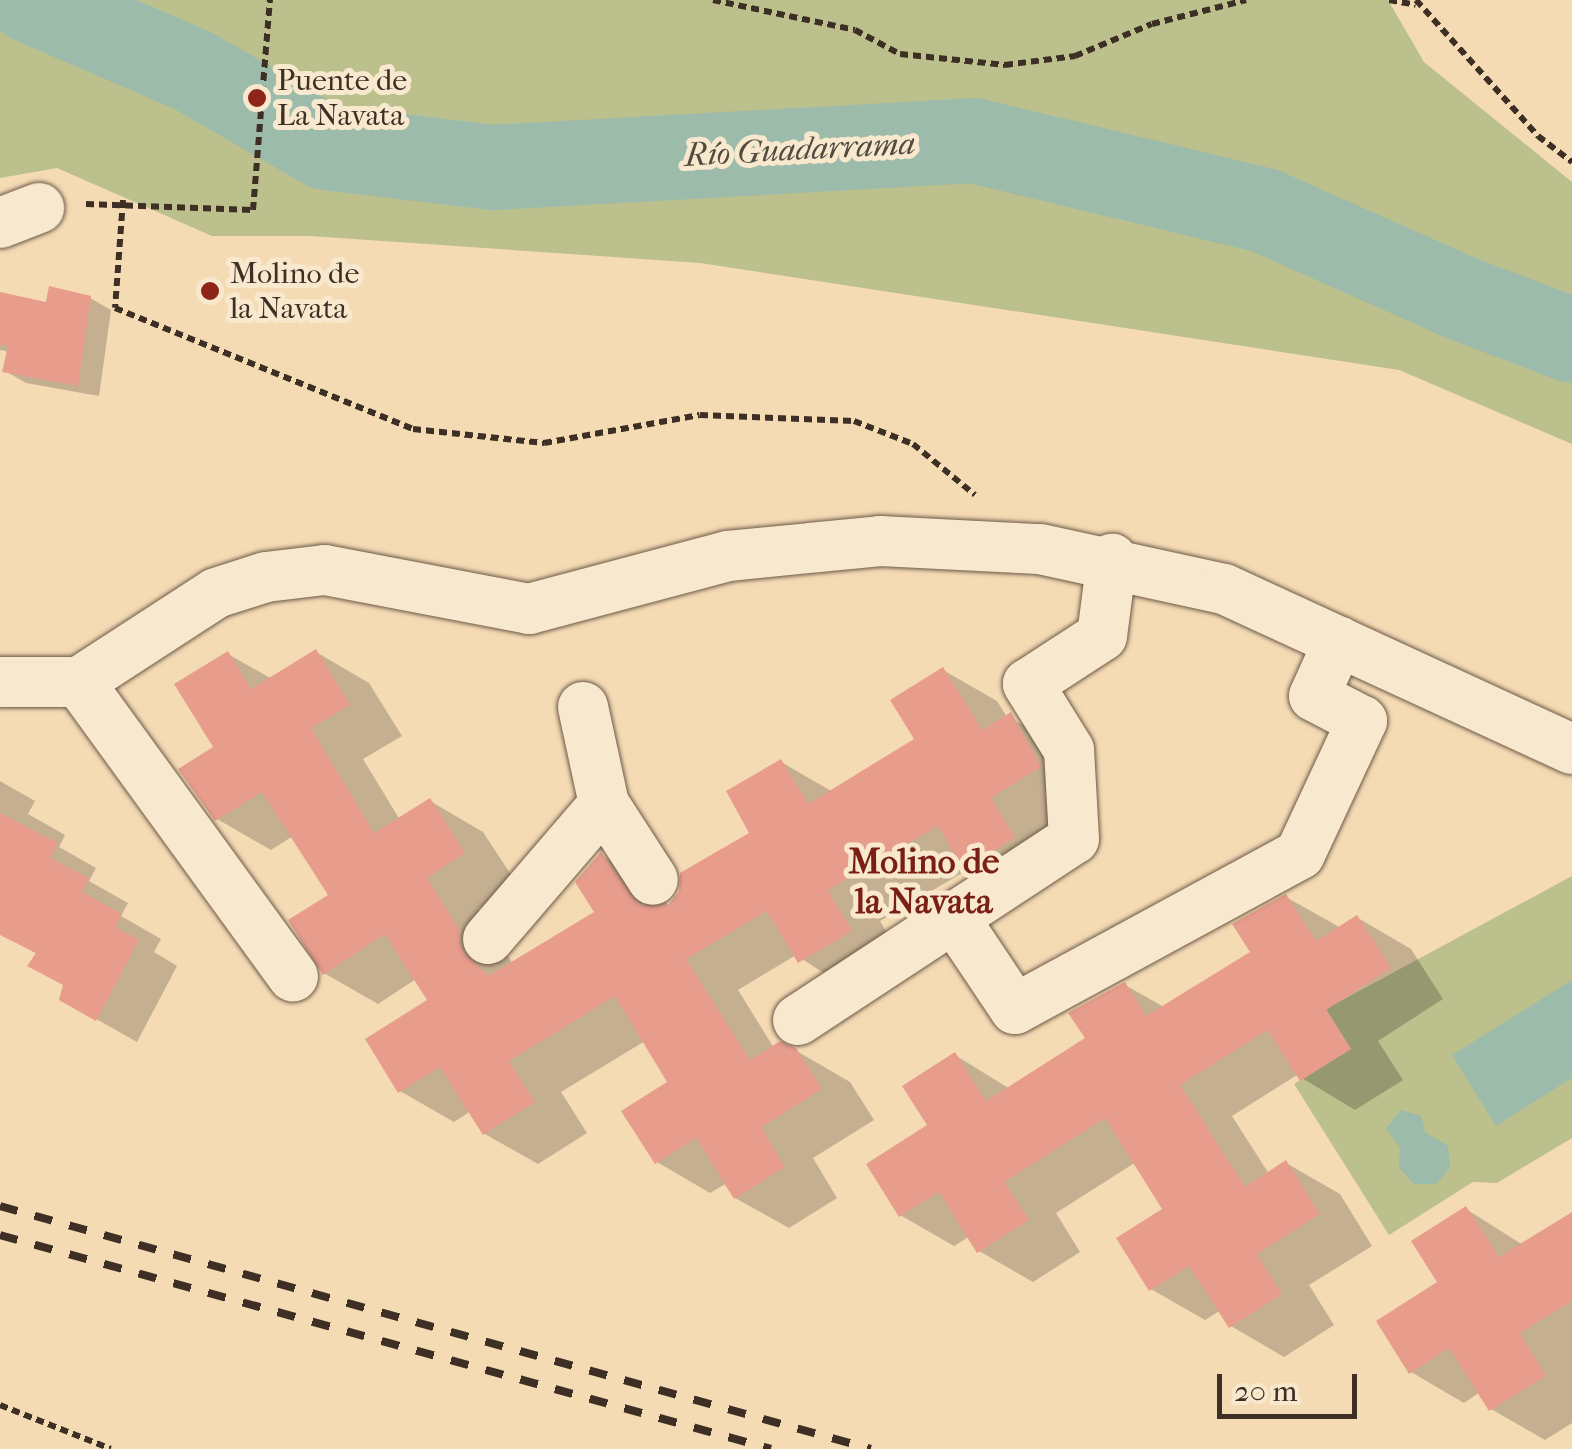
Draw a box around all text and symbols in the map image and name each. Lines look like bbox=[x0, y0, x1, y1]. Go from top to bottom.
place label: Puente de La Navata bbox=[277, 63, 407, 134]
marker: Puente de La Navata bbox=[246, 87, 268, 109]
water label: Río Guadarrama bbox=[684, 125, 916, 175]
place label: Molino de la Navata bbox=[230, 256, 359, 326]
marker: Molino de la Navata bbox=[199, 280, 221, 302]
district label: Molino de la Navata bbox=[849, 841, 999, 923]
scale bar bbox=[1222, 1354, 1362, 1416]
text: 20 m bbox=[1234, 1374, 1297, 1409]

